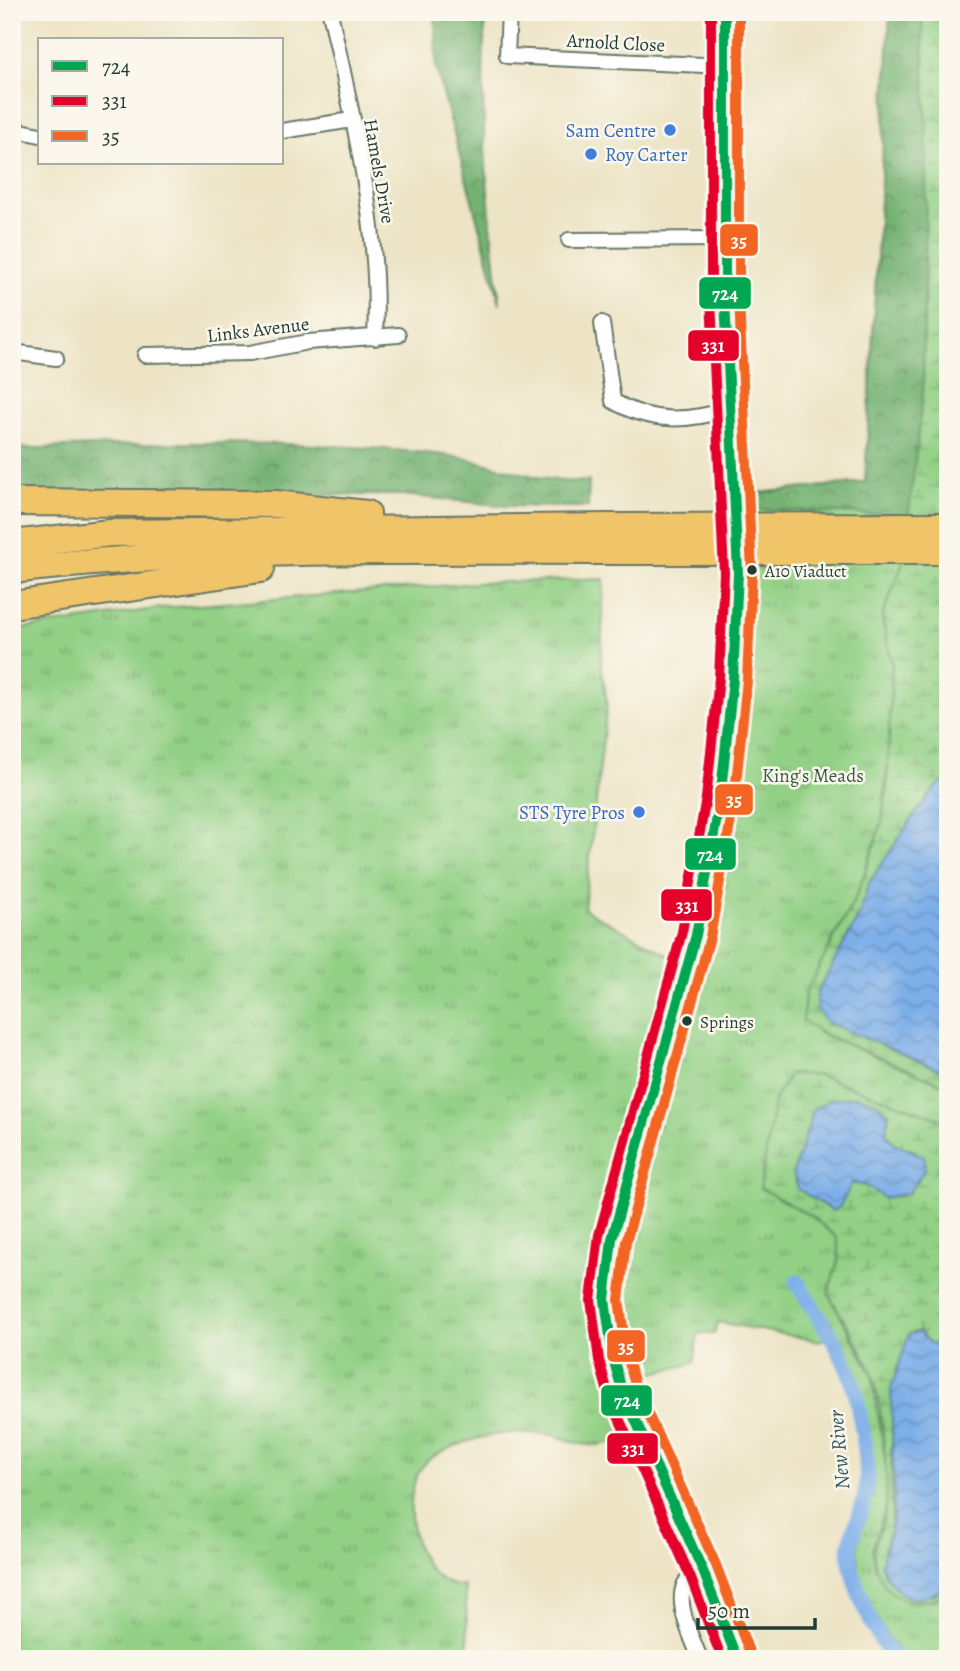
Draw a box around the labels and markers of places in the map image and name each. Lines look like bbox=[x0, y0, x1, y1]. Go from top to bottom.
place label: Sam Centre bbox=[566, 118, 656, 144]
marker: Sam Centre bbox=[662, 122, 678, 138]
place label: Roy Carter bbox=[605, 142, 688, 168]
marker: Roy Carter bbox=[583, 146, 599, 162]
place label: A10 Viaduct bbox=[764, 560, 847, 583]
marker: A10 Viaduct bbox=[745, 563, 759, 577]
place label: STS Tyre Pros bbox=[519, 800, 625, 826]
marker: STS Tyre Pros bbox=[631, 804, 647, 820]
place label: Springs bbox=[700, 1011, 754, 1034]
marker: Springs bbox=[680, 1014, 694, 1028]

